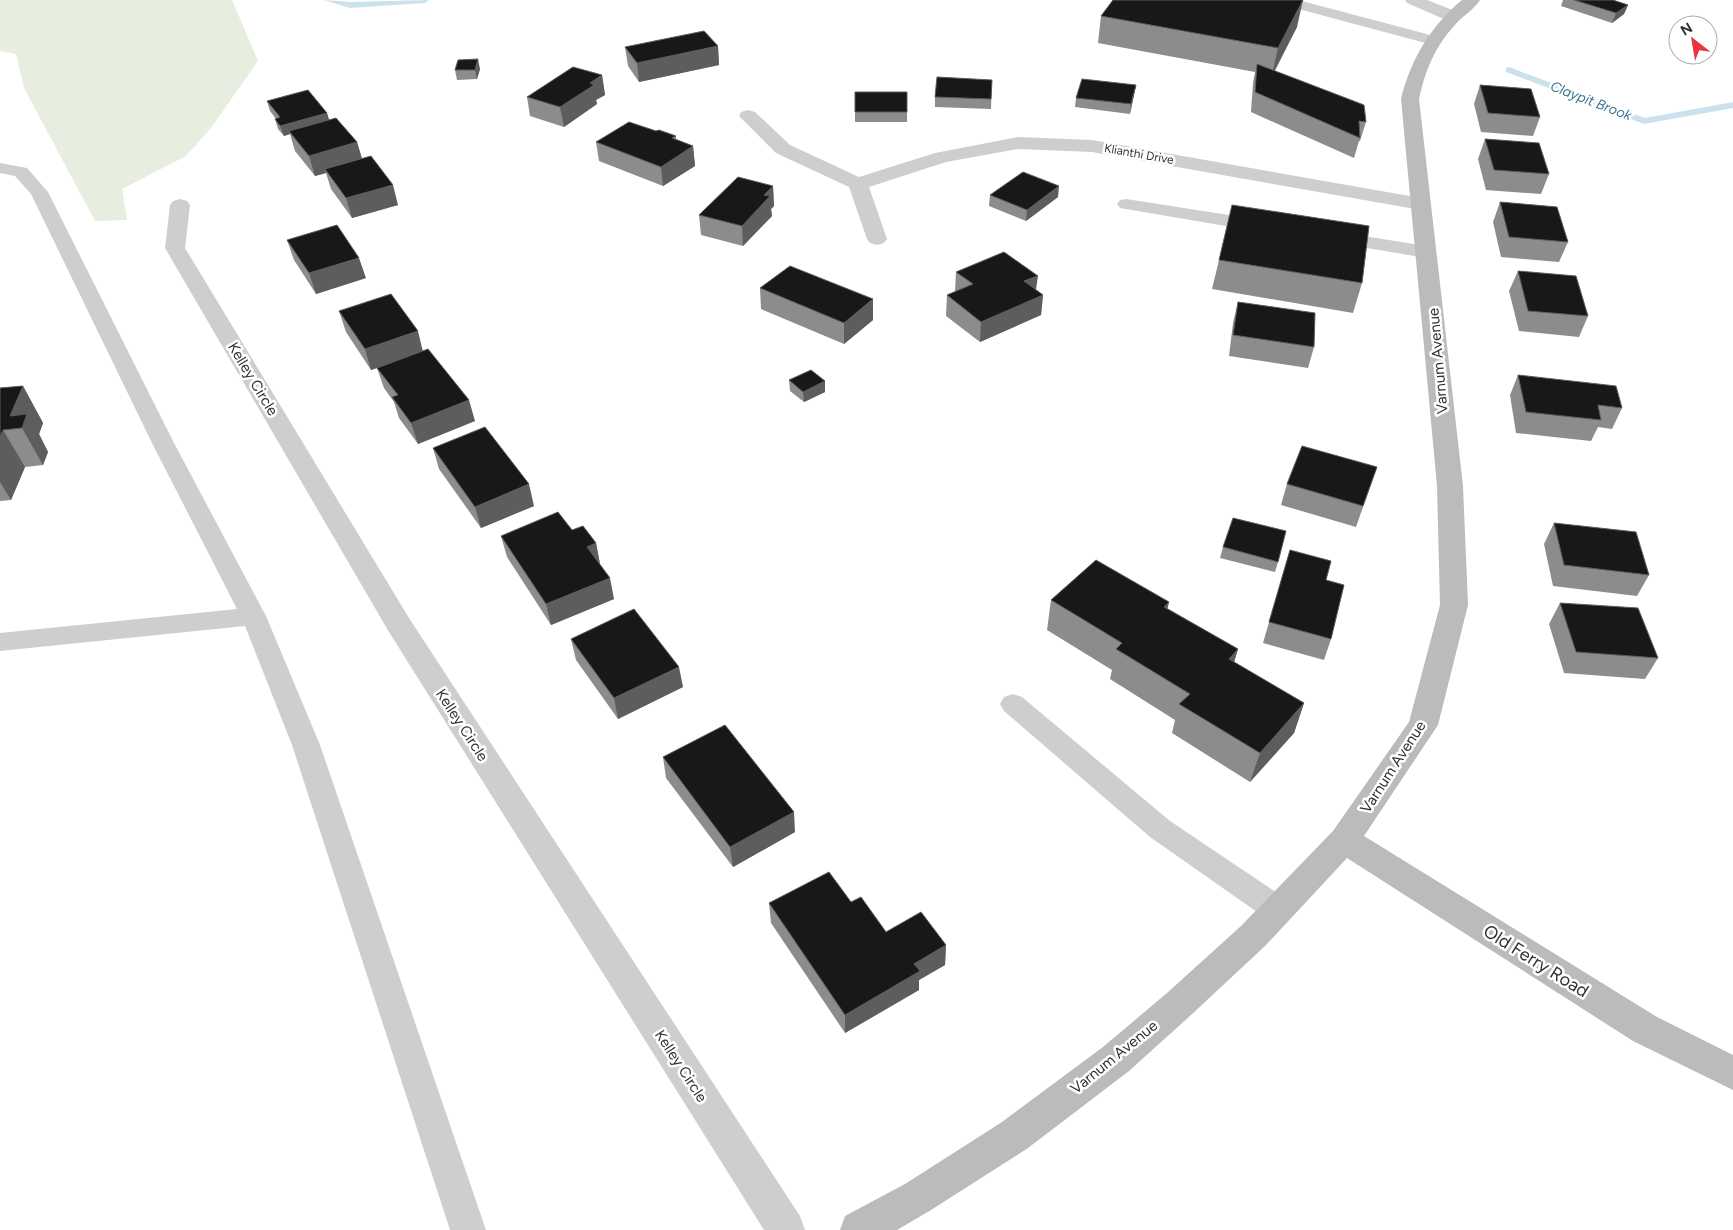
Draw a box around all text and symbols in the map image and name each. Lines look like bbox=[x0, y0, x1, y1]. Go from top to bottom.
north arrow bbox=[1668, 15, 1718, 65]
text: N bbox=[1678, 19, 1696, 39]
water label: Claypit Brook bbox=[1548, 78, 1635, 125]
street label: Klianthi Drive bbox=[1103, 141, 1175, 167]
street label: Varnum Avenue bbox=[1424, 307, 1452, 415]
street label: Kelley Circle bbox=[224, 339, 282, 419]
street label: Kelley Circle bbox=[432, 686, 492, 764]
street label: Varnum Avenue bbox=[1356, 717, 1430, 817]
street label: Old Ferry Road bbox=[1479, 920, 1593, 1002]
street label: Varnum Avenue bbox=[1067, 1017, 1161, 1097]
street label: Kelley Circle bbox=[651, 1027, 711, 1105]

